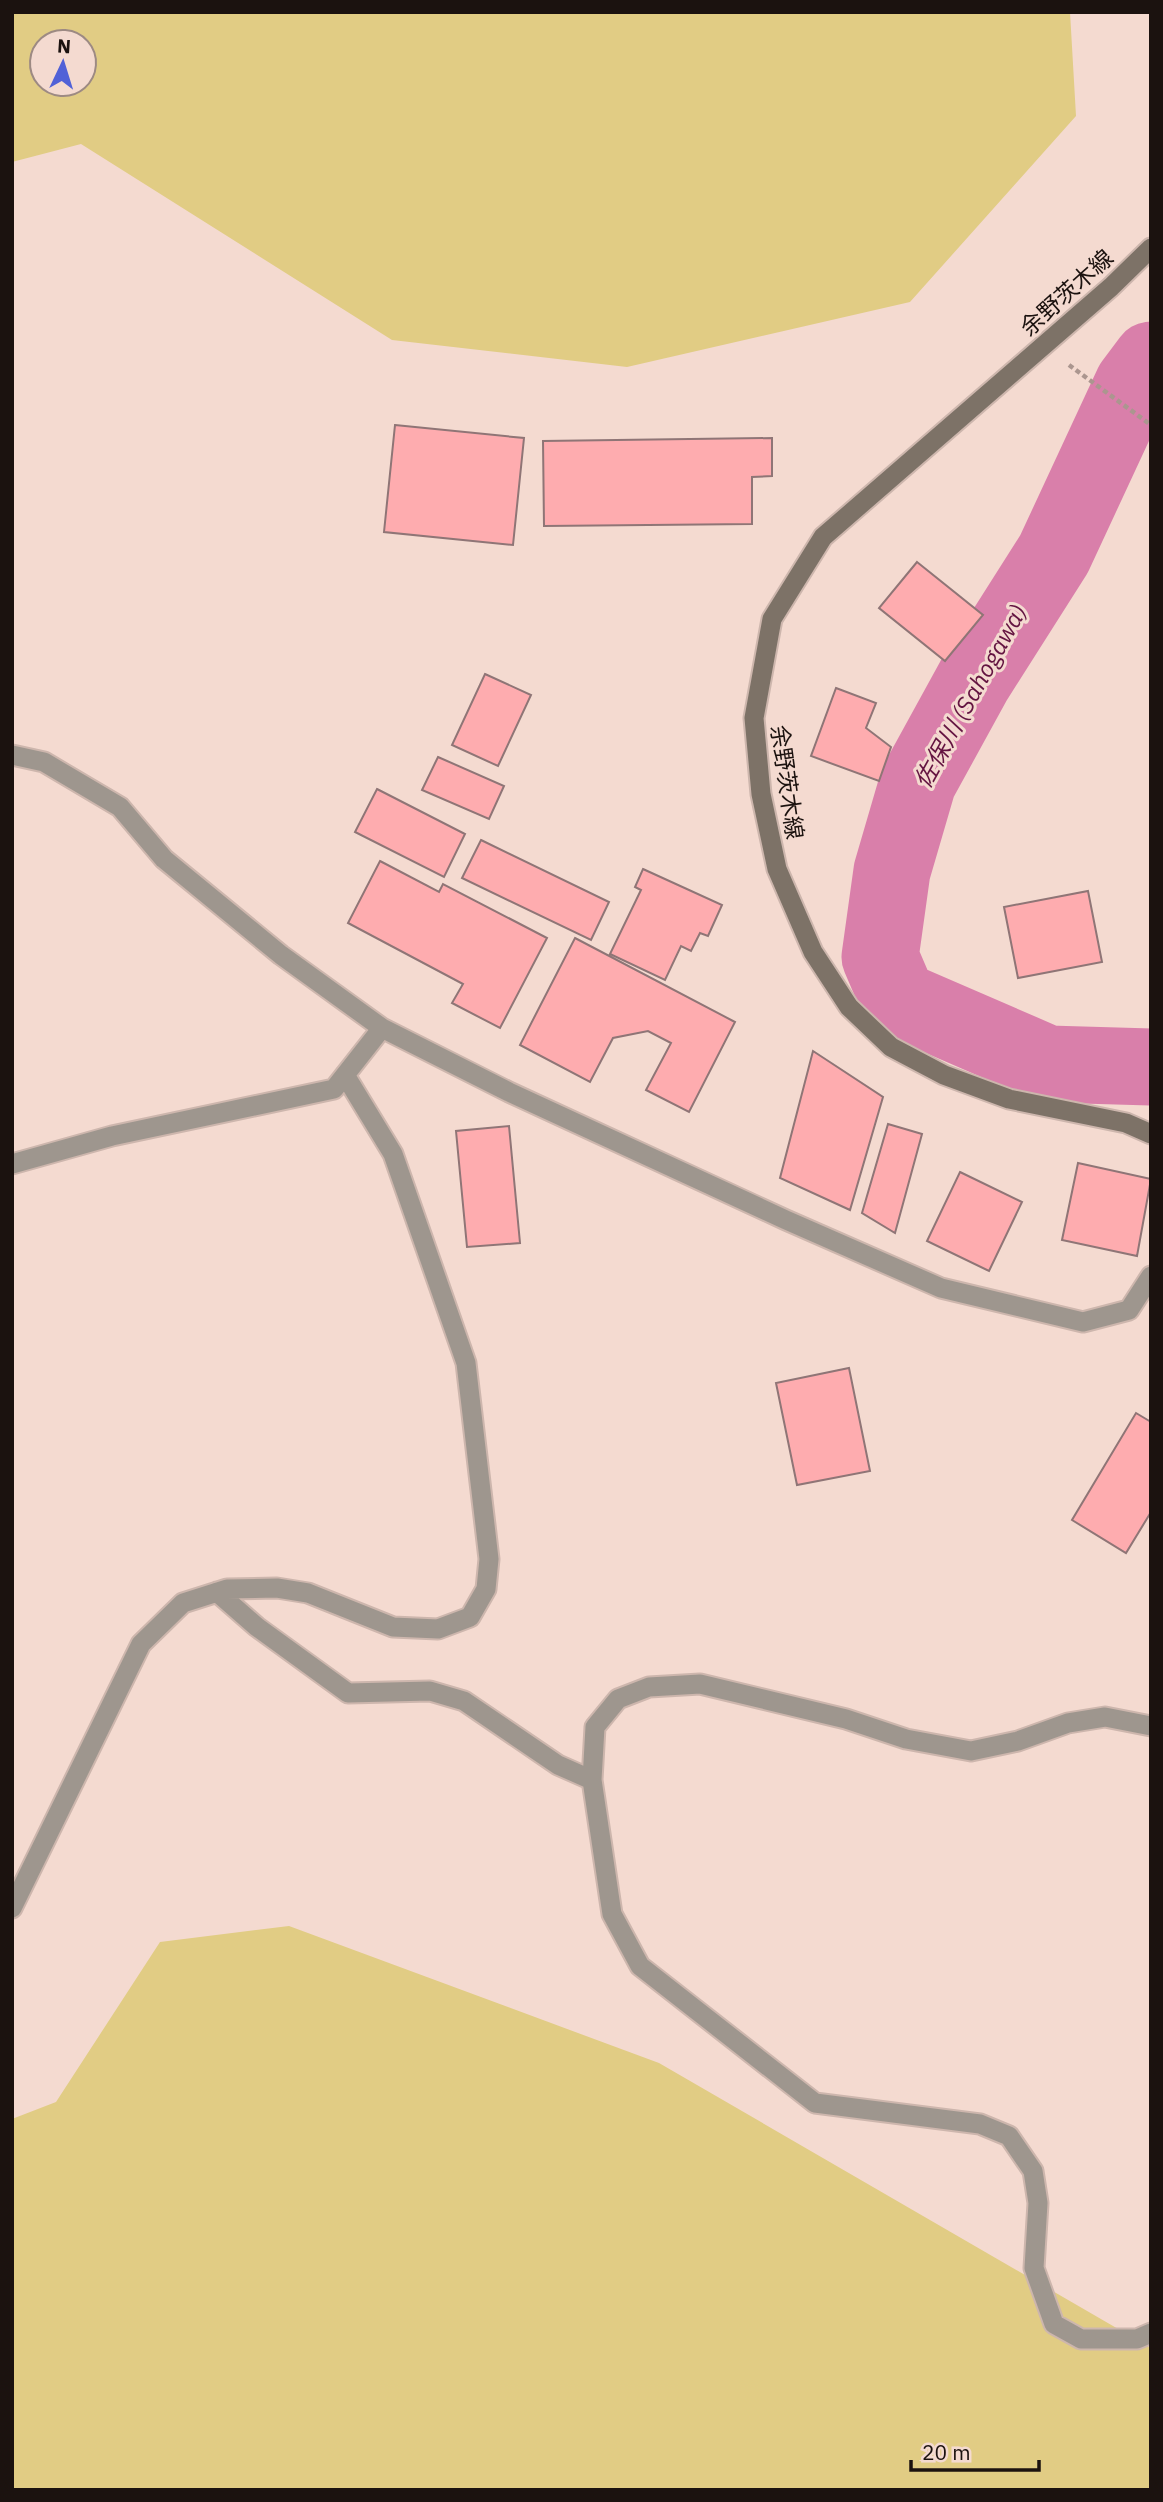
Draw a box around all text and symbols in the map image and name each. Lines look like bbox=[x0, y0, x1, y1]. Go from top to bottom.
north arrow bbox=[28, 28, 98, 98]
text: N bbox=[56, 34, 72, 58]
street label: 余野茨木線 bbox=[1013, 242, 1119, 342]
water label: 佐保川 (Sahogawa) bbox=[906, 598, 1034, 794]
street label: 余野茨木線 bbox=[765, 723, 811, 841]
scale bar bbox=[911, 2428, 1039, 2472]
text: 20 m bbox=[922, 2438, 971, 2466]

